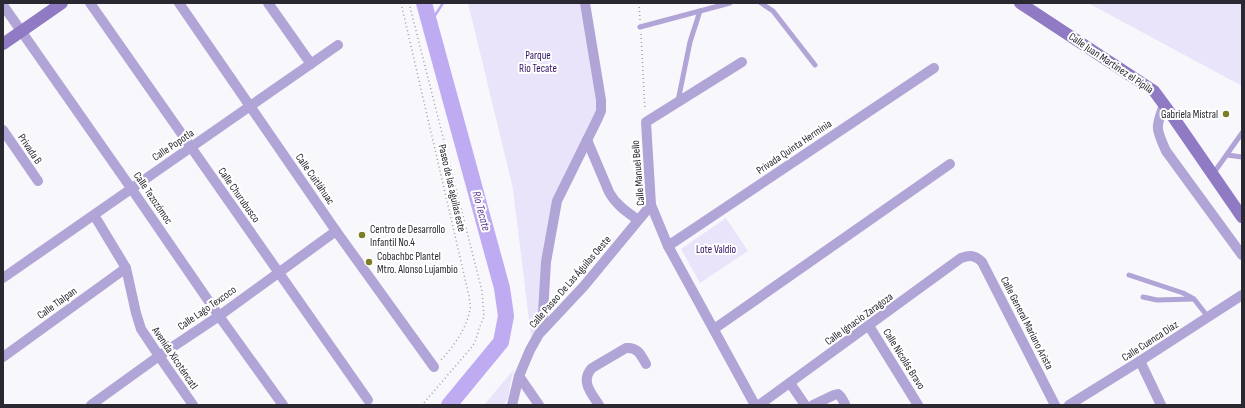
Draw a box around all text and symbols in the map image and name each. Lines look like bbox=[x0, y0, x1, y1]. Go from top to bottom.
street label: Calle Juan Martínez el Pípila bbox=[1066, 30, 1156, 96]
park label: Parque Rio Tecate bbox=[519, 49, 557, 75]
place label: Gabriela Mistral bbox=[1161, 108, 1218, 121]
marker: Gabriela Mistral bbox=[1221, 109, 1231, 119]
street label: Privada Quinta Herminia bbox=[754, 117, 834, 177]
street label: Calle Popotla bbox=[150, 126, 196, 164]
street label: Privada B bbox=[15, 131, 45, 167]
street label: Calle Manuel Bello bbox=[629, 139, 647, 206]
street label: Paseo de las aguilas este bbox=[436, 143, 468, 233]
street label: Calle Cuitláhuac bbox=[293, 151, 337, 207]
street label: Calle Churubusco bbox=[215, 165, 263, 225]
street label: Calle Tezozómoc bbox=[131, 169, 175, 227]
water label: Río Tecate bbox=[468, 189, 494, 233]
place label: Centro de Desarrollo Infantil No.4 bbox=[370, 223, 446, 249]
marker: Centro de Desarrollo Infantil No.4 bbox=[357, 230, 367, 240]
street label: Calle Paseo De Las Águilas Oeste bbox=[526, 233, 614, 331]
park label: Lote Valdio bbox=[696, 243, 736, 256]
place label: Cobachbc Plantel Mtro. Alonso Lujambio bbox=[377, 250, 458, 276]
marker: Cobachbc Plantel Mtro. Alonso Lujambio bbox=[364, 257, 374, 267]
street label: Calle General Mariano Arista bbox=[998, 274, 1056, 372]
street label: Calle Lago Texcoco bbox=[175, 283, 239, 333]
street label: Calle Tlalpan bbox=[35, 284, 80, 322]
street label: Calle Ignacio Zaragoza bbox=[822, 290, 896, 348]
street label: Calle Cuenca Díaz bbox=[1119, 318, 1181, 364]
street label: Avenida Xicoténcatl bbox=[149, 324, 201, 392]
street label: Calle Nicolás Bravo bbox=[880, 326, 928, 392]

